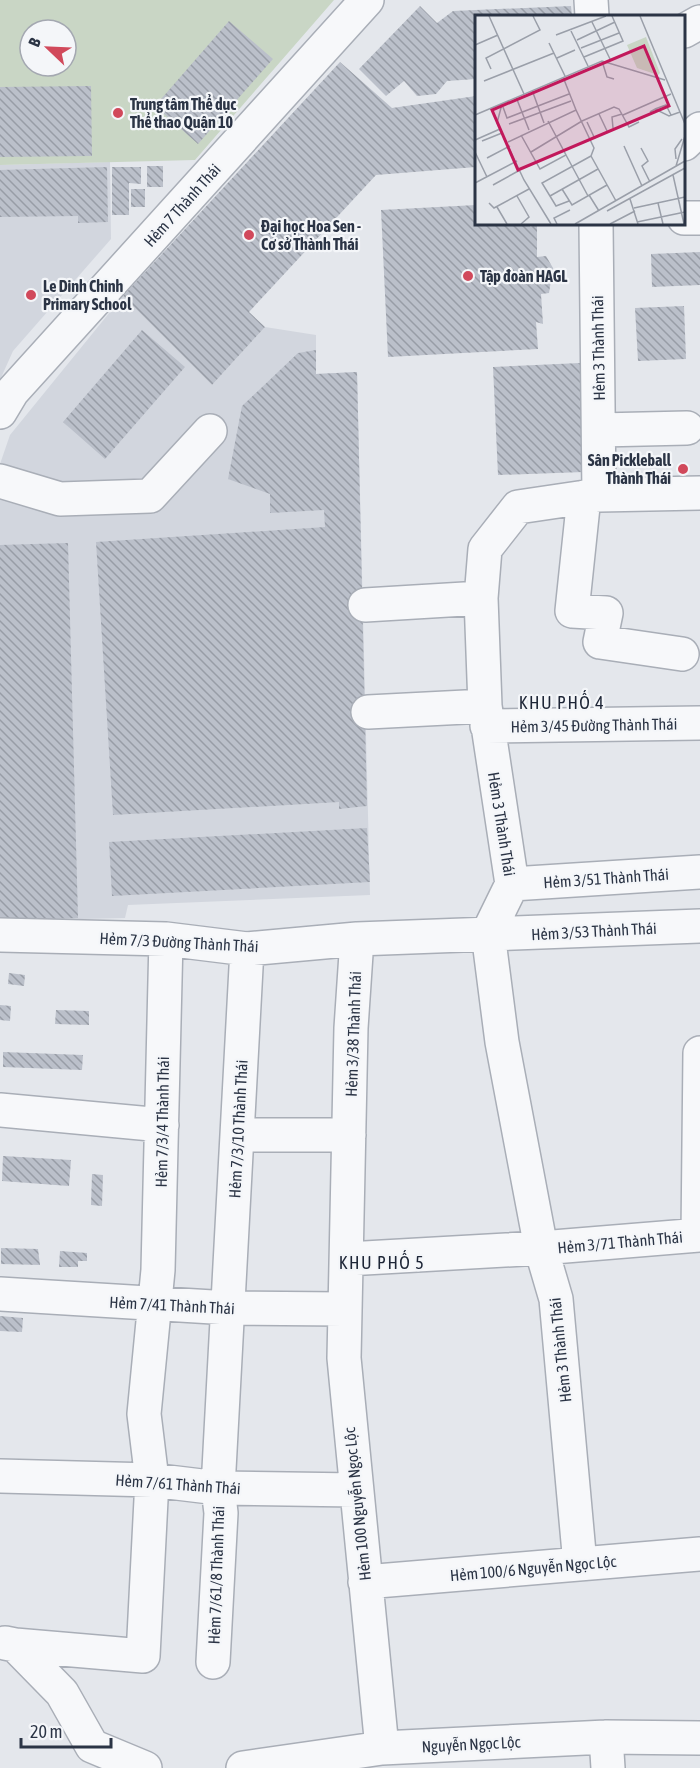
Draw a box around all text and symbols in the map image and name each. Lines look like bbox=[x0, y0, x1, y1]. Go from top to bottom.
inset map bbox=[475, 15, 685, 225]
north arrow bbox=[18, 18, 78, 78]
text: B bbox=[24, 35, 44, 49]
place label: Trung tâm Thể dục Thể thao Quận 10 bbox=[130, 94, 236, 131]
marker: Trung tâm Thể dục Thể thao Quận 10 bbox=[111, 106, 125, 120]
street label: Hẻm 7 Thành Thái bbox=[140, 160, 224, 250]
place label: Đại học Hoa Sen - Cơ sở Thành Thái bbox=[261, 217, 361, 253]
marker: Đại học Hoa Sen - Cơ sở Thành Thái bbox=[242, 228, 256, 242]
place label: Tập đoàn HAGL bbox=[480, 267, 568, 285]
marker: Tập đoàn HAGL bbox=[461, 269, 475, 283]
place label: Le Dinh Chinh Primary School bbox=[43, 277, 132, 313]
marker: Le Dinh Chinh Primary School bbox=[24, 288, 38, 302]
street label: Hẻm 3 Thành Thái bbox=[588, 295, 608, 401]
place label: Sân Pickleball Thành Thái bbox=[588, 451, 672, 487]
marker: Sân Pickleball Thành Thái bbox=[676, 462, 690, 476]
district label: KHU PHỐ 4 bbox=[519, 690, 605, 713]
street label: Hẻm 3/45 Đường Thành Thái bbox=[511, 715, 678, 736]
street label: Hẻm 3 Thành Thái bbox=[485, 771, 519, 877]
street label: Hẻm 3/51 Thành Thái bbox=[543, 865, 669, 891]
street label: Hẻm 3/53 Thành Thái bbox=[531, 919, 657, 943]
street label: Hẻm 7/3 Đường Thành Thái bbox=[99, 929, 259, 956]
street label: Hẻm 3/38 Thành Thái bbox=[342, 971, 364, 1097]
street label: Hẻm 7/3/4 Thành Thái bbox=[152, 1056, 172, 1188]
street label: Hẻm 7/3/10 Thành Thái bbox=[225, 1059, 251, 1199]
street label: Hẻm 3/71 Thành Thái bbox=[557, 1228, 683, 1256]
district label: KHU PHỐ 5 bbox=[339, 1250, 425, 1273]
street label: Hẻm 7/41 Thành Thái bbox=[109, 1293, 235, 1317]
street label: Hẻm 3 Thành Thái bbox=[546, 1297, 574, 1403]
street label: Hẻm 100 Nguyễn Ngọc Lộc bbox=[340, 1426, 375, 1582]
street label: Hẻm 7/61 Thành Thái bbox=[115, 1471, 241, 1497]
street label: Hẻm 7/61/8 Thành Thái bbox=[205, 1505, 227, 1645]
street label: Hẻm 100/6 Nguyễn Ngọc Lộc bbox=[449, 1552, 617, 1585]
scale bar bbox=[21, 1711, 111, 1749]
text: 20 m bbox=[30, 1721, 62, 1742]
street label: Nguyễn Ngọc Lộc bbox=[421, 1732, 521, 1757]

